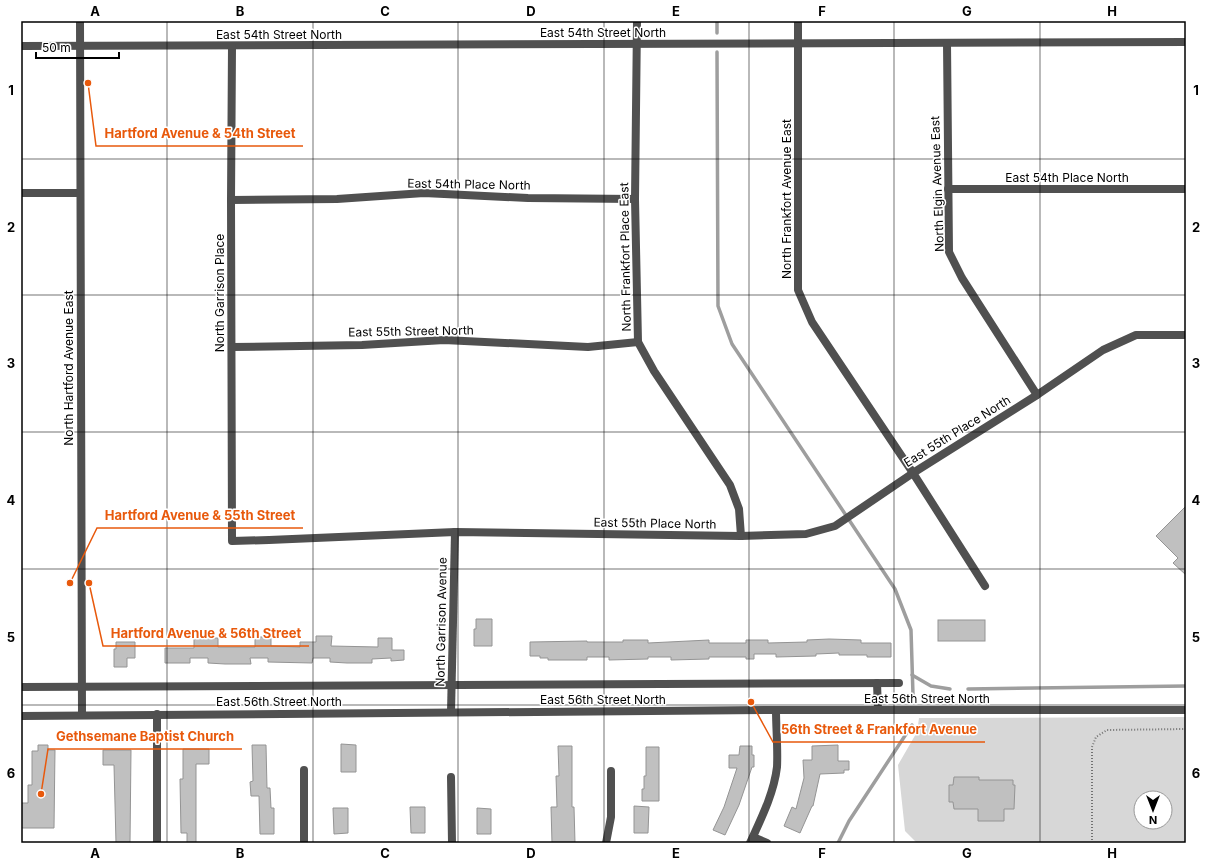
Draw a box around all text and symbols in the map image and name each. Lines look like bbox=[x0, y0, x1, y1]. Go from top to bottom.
text: A bbox=[90, 3, 100, 19]
text: B bbox=[236, 3, 245, 19]
text: C bbox=[380, 3, 390, 19]
text: D bbox=[526, 3, 536, 19]
text: E bbox=[672, 3, 680, 19]
text: F bbox=[818, 3, 826, 19]
text: G bbox=[962, 3, 972, 19]
text: H bbox=[1107, 3, 1117, 19]
street label: East 54th Street North bbox=[540, 25, 666, 40]
street label: East 54th Street North bbox=[216, 27, 342, 42]
scale bar bbox=[36, 34, 119, 60]
text: 50 m bbox=[42, 40, 71, 55]
text: 1 bbox=[8, 82, 14, 98]
text: 1 bbox=[1193, 82, 1199, 98]
street label: North Elgin Avenue East bbox=[927, 116, 947, 252]
street label: North Frankfort Avenue East bbox=[779, 119, 794, 279]
callout: Hartford Avenue & 54th Street bbox=[96, 121, 303, 146]
text: Hartford Avenue & 54th Street bbox=[105, 125, 296, 141]
street label: East 54th Place North bbox=[1005, 170, 1129, 185]
street label: East 54th Place North bbox=[407, 175, 531, 193]
street label: North Frankfort Place East bbox=[616, 182, 634, 332]
text: 2 bbox=[7, 219, 15, 235]
text: 2 bbox=[1192, 219, 1200, 235]
street label: North Garrison Place bbox=[212, 234, 227, 352]
street label: North Hartford Avenue East bbox=[61, 290, 76, 446]
street label: East 55th Street North bbox=[348, 322, 474, 340]
text: 3 bbox=[7, 355, 15, 371]
text: 3 bbox=[1192, 355, 1200, 371]
street label: East 55th Place North bbox=[901, 392, 1013, 470]
text: 4 bbox=[7, 492, 16, 508]
text: 4 bbox=[1192, 492, 1201, 508]
callout: Hartford Avenue & 55th Street bbox=[97, 503, 303, 528]
text: Hartford Avenue & 55th Street bbox=[105, 507, 295, 523]
street label: East 55th Place North bbox=[593, 514, 717, 532]
street label: North Garrison Avenue bbox=[432, 557, 450, 687]
callout: Hartford Avenue & 56th Street bbox=[103, 621, 309, 646]
text: Hartford Avenue & 56th Street bbox=[111, 625, 301, 641]
text: 5 bbox=[7, 629, 15, 645]
text: 5 bbox=[1192, 629, 1200, 645]
street label: East 56th Street North bbox=[864, 691, 990, 706]
street label: East 56th Street North bbox=[540, 692, 666, 707]
street label: East 56th Street North bbox=[216, 694, 342, 709]
callout: 56th Street & Frankfort Avenue bbox=[773, 717, 985, 742]
text: 56th Street & Frankfort Avenue bbox=[781, 721, 977, 737]
callout: Gethsemane Baptist Church bbox=[48, 724, 242, 749]
text: Gethsemane Baptist Church bbox=[56, 728, 234, 744]
text: 6 bbox=[7, 765, 15, 781]
text: 6 bbox=[1192, 765, 1200, 781]
north arrow bbox=[1133, 790, 1173, 830]
text: N bbox=[1149, 813, 1157, 827]
text: A bbox=[90, 845, 100, 861]
text: B bbox=[236, 845, 245, 861]
text: C bbox=[380, 845, 390, 861]
text: D bbox=[526, 845, 536, 861]
text: E bbox=[672, 845, 680, 861]
text: F bbox=[818, 845, 826, 861]
text: G bbox=[962, 845, 972, 861]
text: H bbox=[1107, 845, 1117, 861]

